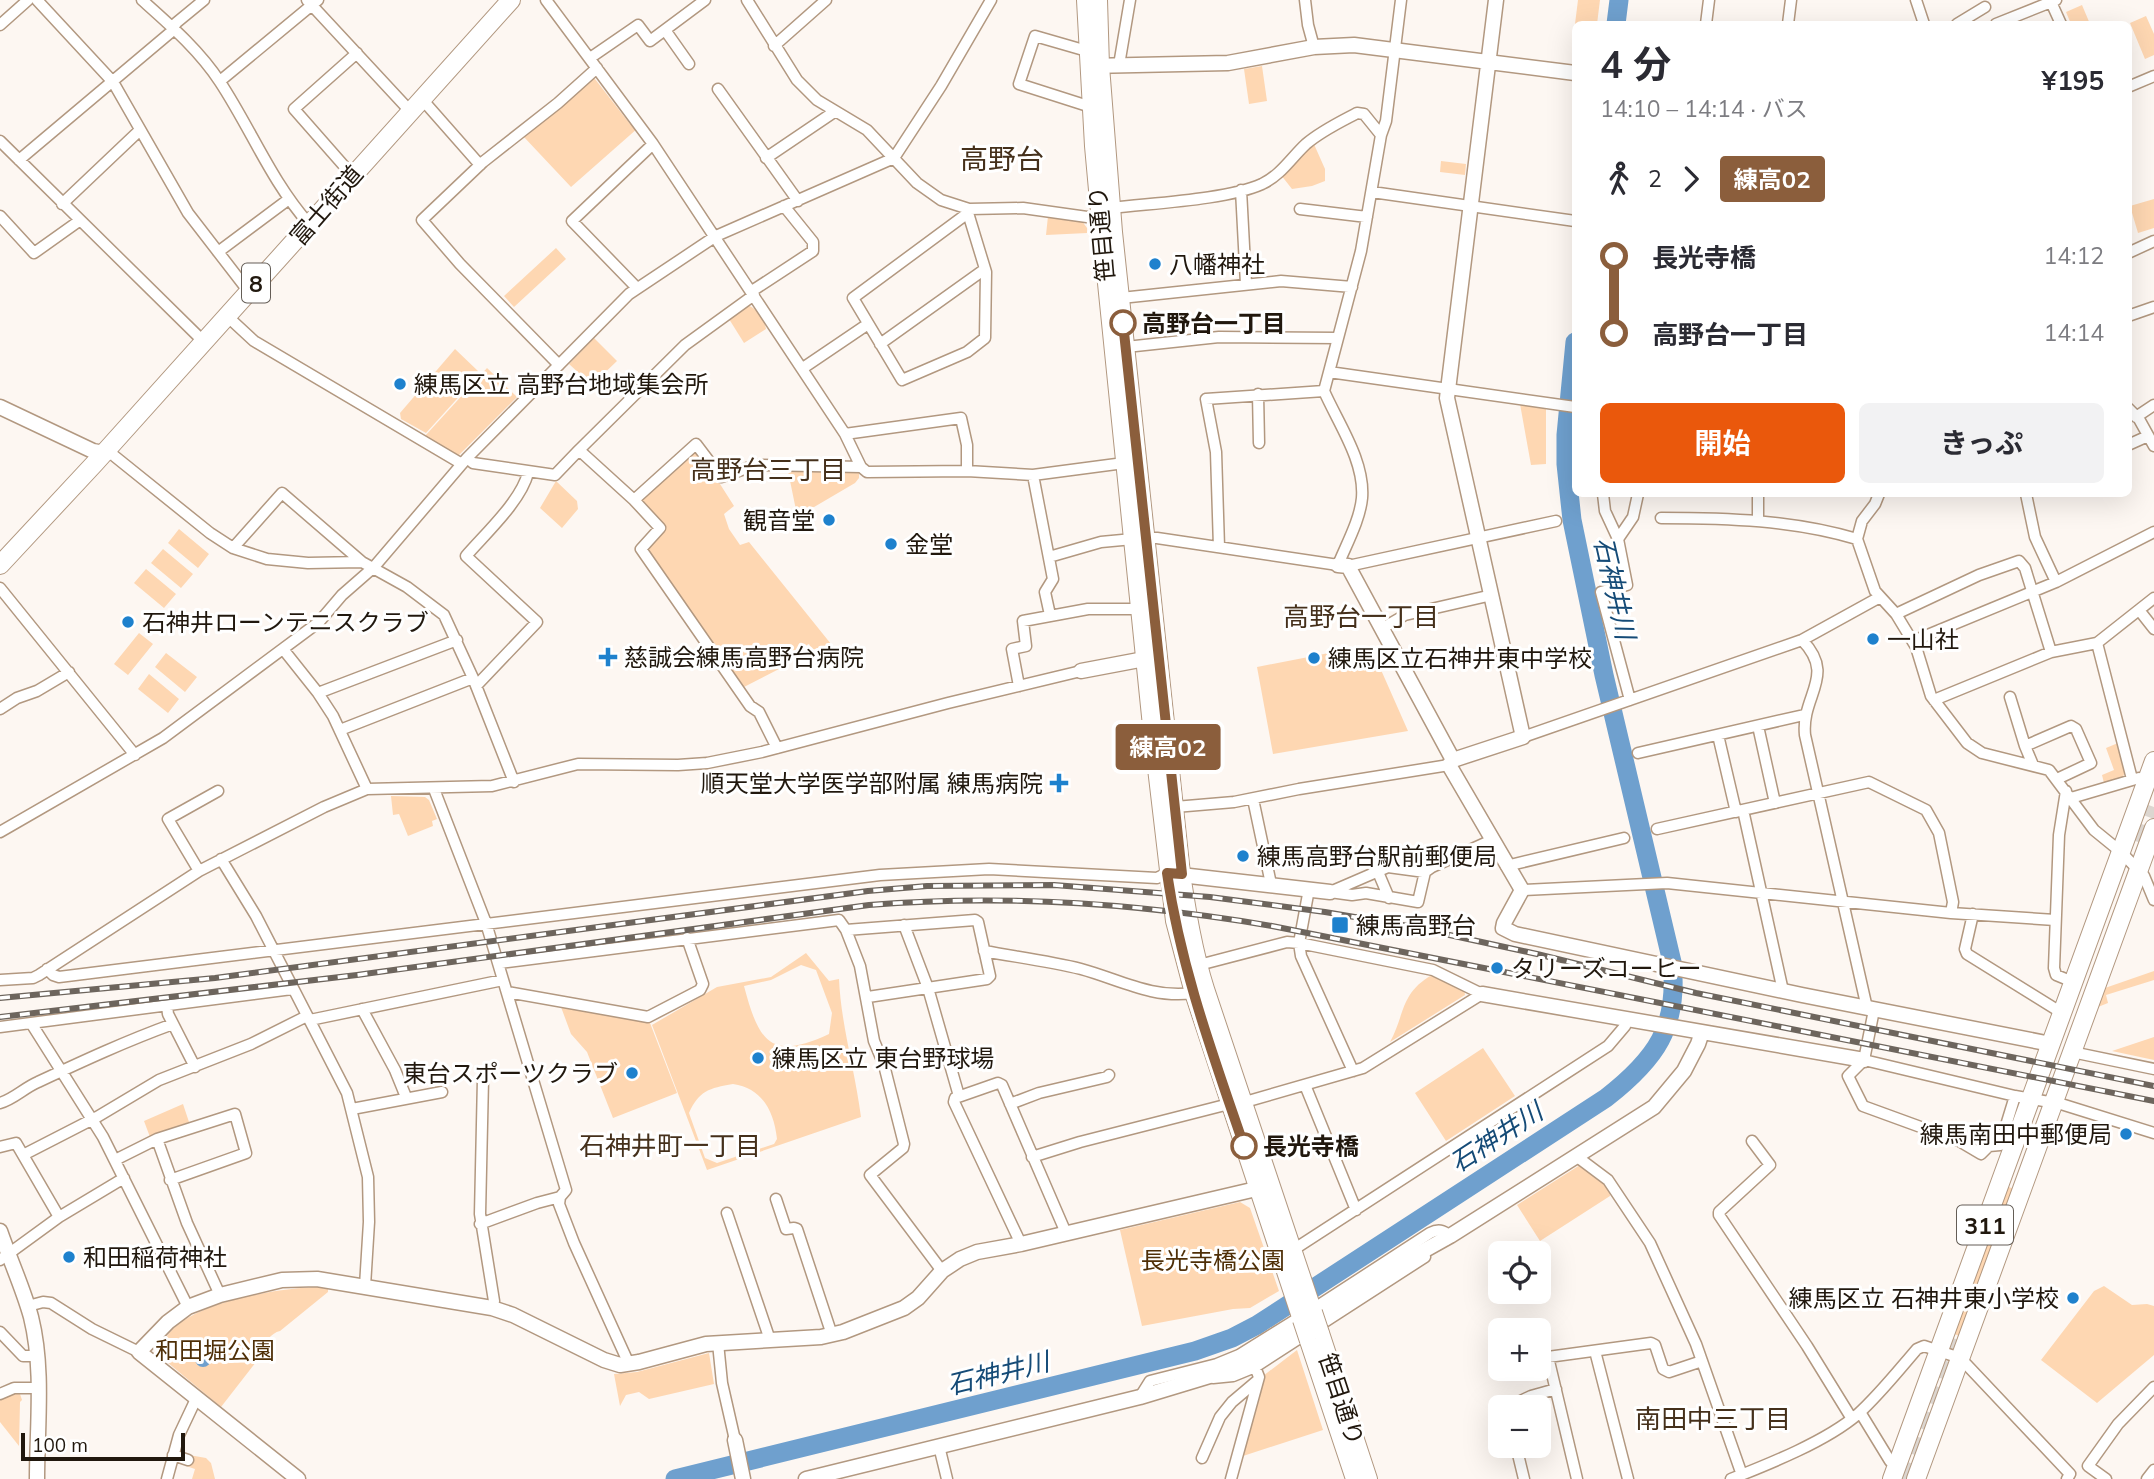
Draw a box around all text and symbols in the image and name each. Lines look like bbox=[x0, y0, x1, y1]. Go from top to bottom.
text: 4 分 bbox=[1600, 40, 1671, 88]
text: ¥195 bbox=[2042, 64, 2104, 97]
text: 14:10 – 14:14 · バス bbox=[1600, 94, 1808, 123]
district label: 高野台 bbox=[960, 141, 1044, 176]
street label: 富士街道 bbox=[283, 159, 369, 251]
icon: walk bbox=[1600, 160, 1638, 198]
icon: forward bbox=[1672, 160, 1710, 198]
text: 2 bbox=[1648, 164, 1662, 193]
text: 練高02 bbox=[1734, 164, 1811, 194]
street label: 笹目通り bbox=[1082, 185, 1120, 283]
text: 長光寺橋 bbox=[1652, 241, 1756, 274]
text: 14:12 bbox=[2044, 241, 2104, 270]
place label: 八幡神社 bbox=[1169, 249, 1265, 279]
marker: 八幡神社 bbox=[1147, 256, 1163, 272]
road number: 8 bbox=[242, 264, 270, 302]
place label: 高野台一丁目 bbox=[1142, 308, 1286, 338]
marker: 高野台一丁目 bbox=[1110, 310, 1136, 336]
text: 高野台一丁目 bbox=[1652, 318, 1808, 351]
text: 14:14 bbox=[2044, 318, 2104, 347]
place label: 練馬区立 高野台地域集会所 bbox=[414, 369, 708, 399]
marker: 練馬区立 高野台地域集会所 bbox=[392, 376, 408, 392]
button: 開始 bbox=[1600, 403, 1845, 483]
button: きっぷ bbox=[1859, 403, 2104, 483]
district label: 高野台三丁目 bbox=[690, 453, 846, 486]
place label: 観音堂 bbox=[743, 505, 815, 535]
marker: 観音堂 bbox=[821, 512, 837, 528]
place label: 金堂 bbox=[905, 529, 953, 559]
water label: 石神井川 bbox=[1587, 534, 1643, 645]
marker: 金堂 bbox=[883, 536, 899, 552]
district label: 高野台一丁目 bbox=[1283, 600, 1439, 633]
place label: 石神井ローンテニスクラブ bbox=[142, 607, 429, 637]
marker: 石神井ローンテニスクラブ bbox=[120, 614, 136, 630]
place label: 一山社 bbox=[1887, 624, 1959, 654]
marker: 一山社 bbox=[1865, 631, 1881, 647]
place label: 慈誠会練馬高野台病院 bbox=[624, 642, 864, 672]
place label: 練馬区立石神井東中学校 bbox=[1328, 643, 1592, 673]
marker: 慈誠会練馬高野台病院 bbox=[598, 647, 618, 667]
marker: 練馬区立石神井東中学校 bbox=[1306, 650, 1322, 666]
line badge: 練高02 bbox=[1119, 724, 1217, 770]
text: 練高02 bbox=[1130, 732, 1206, 762]
place label: 順天堂大学医学部附属 練馬病院 bbox=[701, 768, 1043, 798]
marker: 順天堂大学医学部附属 練馬病院 bbox=[1049, 773, 1069, 793]
place label: 練馬高野台駅前郵便局 bbox=[1257, 841, 1497, 871]
marker: 練馬高野台駅前郵便局 bbox=[1235, 848, 1251, 864]
place label: 練馬高野台 bbox=[1356, 910, 1476, 940]
marker: 練馬高野台 bbox=[1330, 915, 1350, 935]
place label: タリーズコーヒー bbox=[1511, 953, 1702, 983]
marker: タリーズコーヒー bbox=[1489, 960, 1505, 976]
place label: 練馬区立 東台野球場 bbox=[772, 1043, 994, 1073]
marker: 練馬区立 東台野球場 bbox=[750, 1050, 766, 1066]
place label: 東台スポーツクラブ bbox=[402, 1058, 618, 1088]
marker: 東台スポーツクラブ bbox=[624, 1065, 640, 1081]
water label: 石神井川 bbox=[1443, 1093, 1551, 1179]
place label: 練馬南田中郵便局 bbox=[1920, 1119, 2112, 1149]
marker: 練馬南田中郵便局 bbox=[2118, 1126, 2134, 1142]
district label: 石神井町一丁目 bbox=[579, 1129, 761, 1162]
place label: 長光寺橋 bbox=[1263, 1131, 1359, 1161]
marker: 長光寺橋 bbox=[1231, 1133, 1257, 1159]
road number: 311 bbox=[1957, 1206, 2013, 1244]
map controls bbox=[1488, 1241, 1551, 1458]
button: locate bbox=[1488, 1241, 1551, 1304]
place label: 和田稲荷神社 bbox=[83, 1242, 227, 1272]
park label: 長光寺橋公園 bbox=[1141, 1245, 1285, 1275]
marker: 和田稲荷神社 bbox=[61, 1249, 77, 1265]
place label: 練馬区立 石神井東小学校 bbox=[1789, 1283, 2059, 1313]
marker: 練馬区立 石神井東小学校 bbox=[2065, 1290, 2081, 1306]
button: + bbox=[1488, 1318, 1551, 1381]
park label: 和田堀公園 bbox=[155, 1335, 275, 1365]
water label: 石神井川 bbox=[944, 1344, 1055, 1402]
street label: 笹目通り bbox=[1313, 1349, 1371, 1449]
button: − bbox=[1488, 1395, 1551, 1458]
district label: 南田中三丁目 bbox=[1635, 1402, 1791, 1435]
scale bar bbox=[21, 1430, 186, 1462]
text: 100 m bbox=[32, 1433, 88, 1457]

